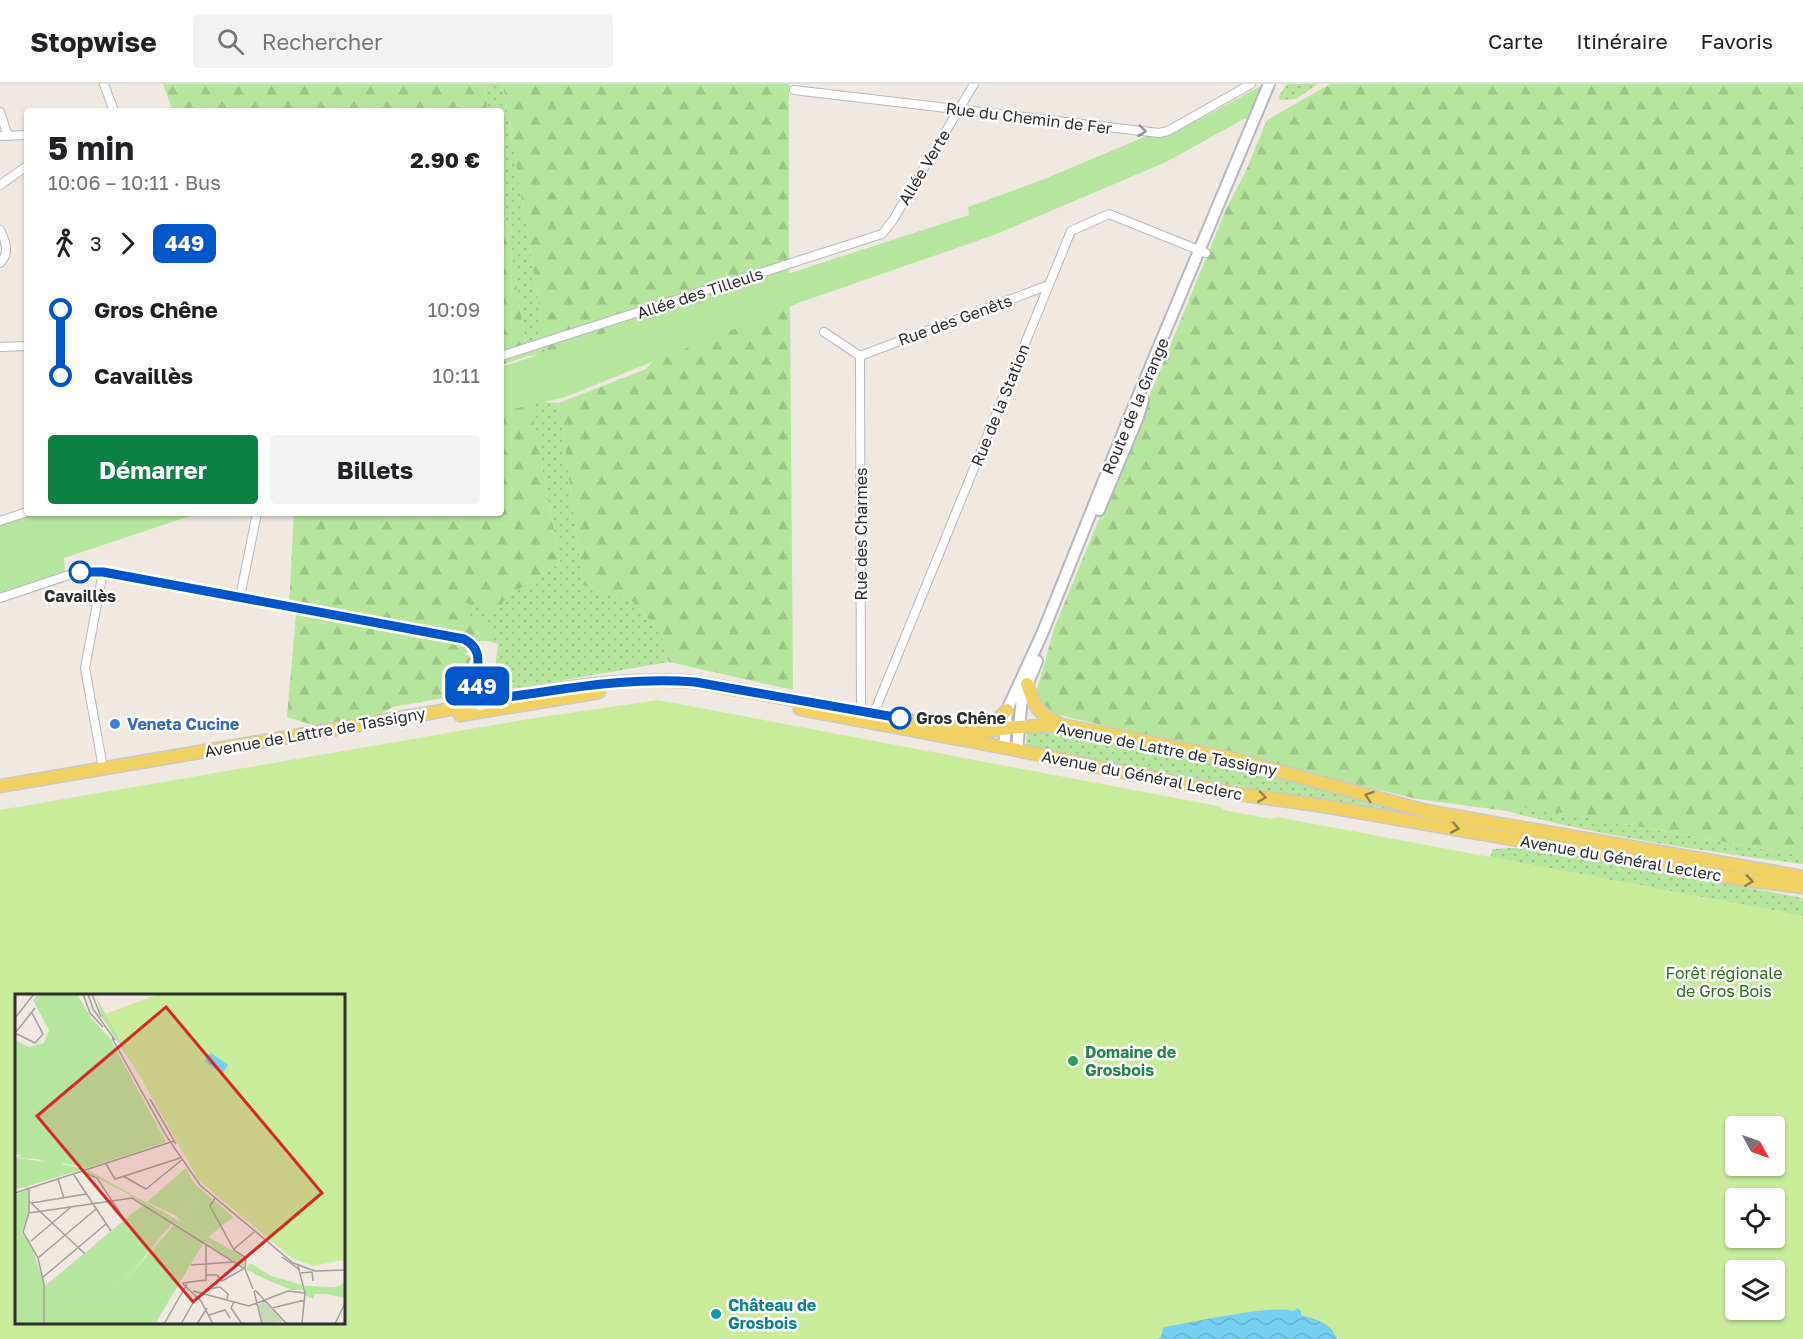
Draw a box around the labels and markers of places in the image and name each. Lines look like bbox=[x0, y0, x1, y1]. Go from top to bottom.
marker: Cavaillès bbox=[69, 561, 91, 583]
place label: Cavaillès bbox=[44, 586, 116, 606]
marker: Gros Chêne bbox=[889, 707, 911, 729]
place label: Gros Chêne bbox=[916, 708, 1006, 728]
place label: Veneta Cucine bbox=[127, 714, 239, 734]
marker: Veneta Cucine bbox=[108, 717, 122, 731]
place label: Domaine de Grosbois bbox=[1085, 1042, 1176, 1080]
marker: Domaine de Grosbois bbox=[1066, 1054, 1080, 1068]
place label: Château de Grosbois bbox=[728, 1295, 816, 1333]
marker: Château de Grosbois bbox=[709, 1307, 723, 1321]

